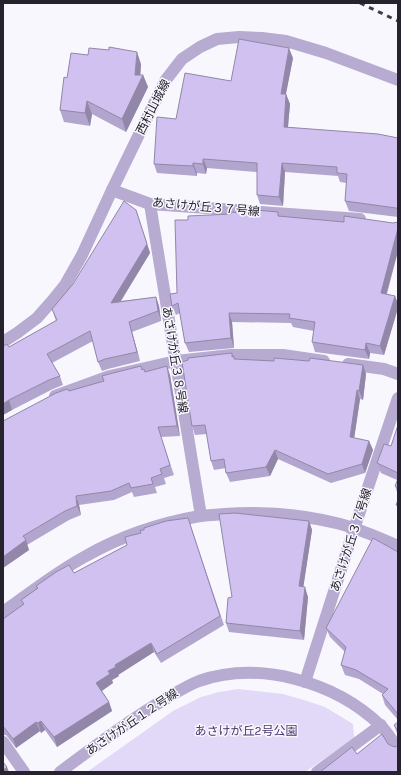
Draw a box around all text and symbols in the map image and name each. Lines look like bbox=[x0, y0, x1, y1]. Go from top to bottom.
street label: 西村山城線 bbox=[133, 77, 173, 137]
street label: あさけが丘３７号線 bbox=[152, 195, 260, 219]
street label: あさけが丘３８号線 bbox=[160, 306, 190, 414]
street label: あさけが丘３７号線 bbox=[328, 486, 374, 594]
street label: あさけが丘１２号線 bbox=[83, 686, 181, 758]
park label: あさけが丘2号公園 bbox=[195, 724, 297, 738]

